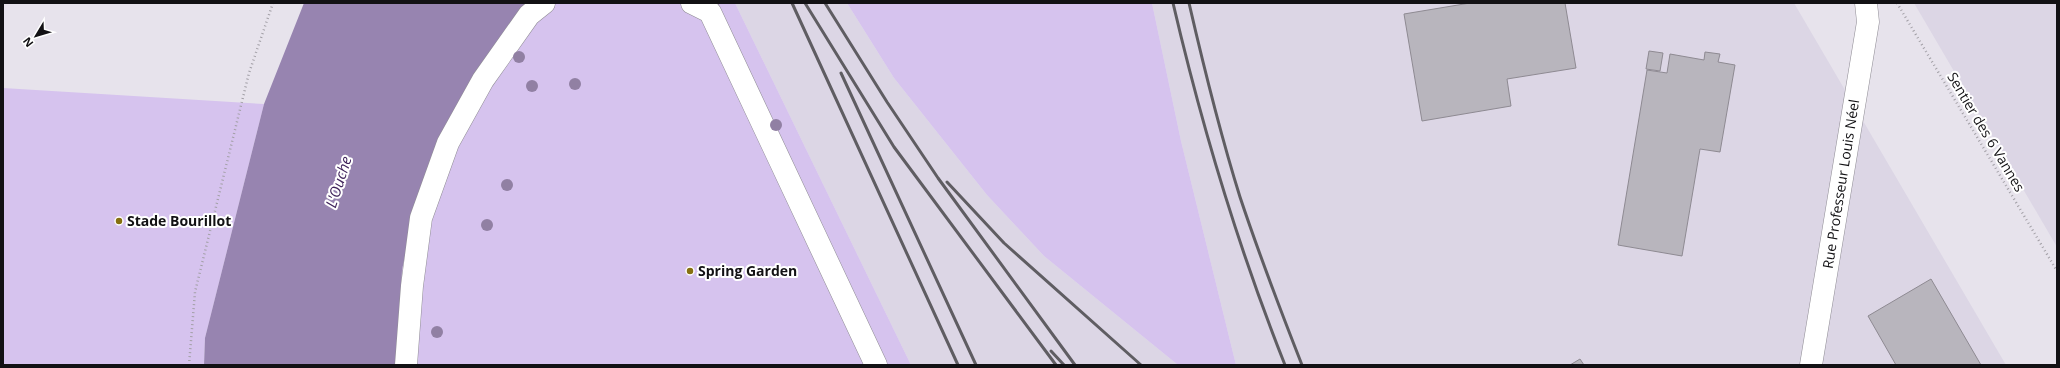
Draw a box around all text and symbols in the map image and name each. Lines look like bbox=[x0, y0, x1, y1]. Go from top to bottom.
north arrow bbox=[16, 16, 56, 56]
text: N bbox=[19, 34, 36, 51]
street label: Sentier des 6 Vannes bbox=[1943, 69, 2030, 195]
street label: Rue Professeur Louis Néel bbox=[1818, 98, 1863, 270]
water label: L'Ouche bbox=[320, 153, 356, 210]
place label: Stade Bourillot bbox=[127, 211, 231, 230]
marker: Stade Bourillot bbox=[114, 216, 124, 226]
place label: Spring Garden bbox=[698, 261, 797, 280]
marker: Spring Garden bbox=[685, 266, 695, 276]

